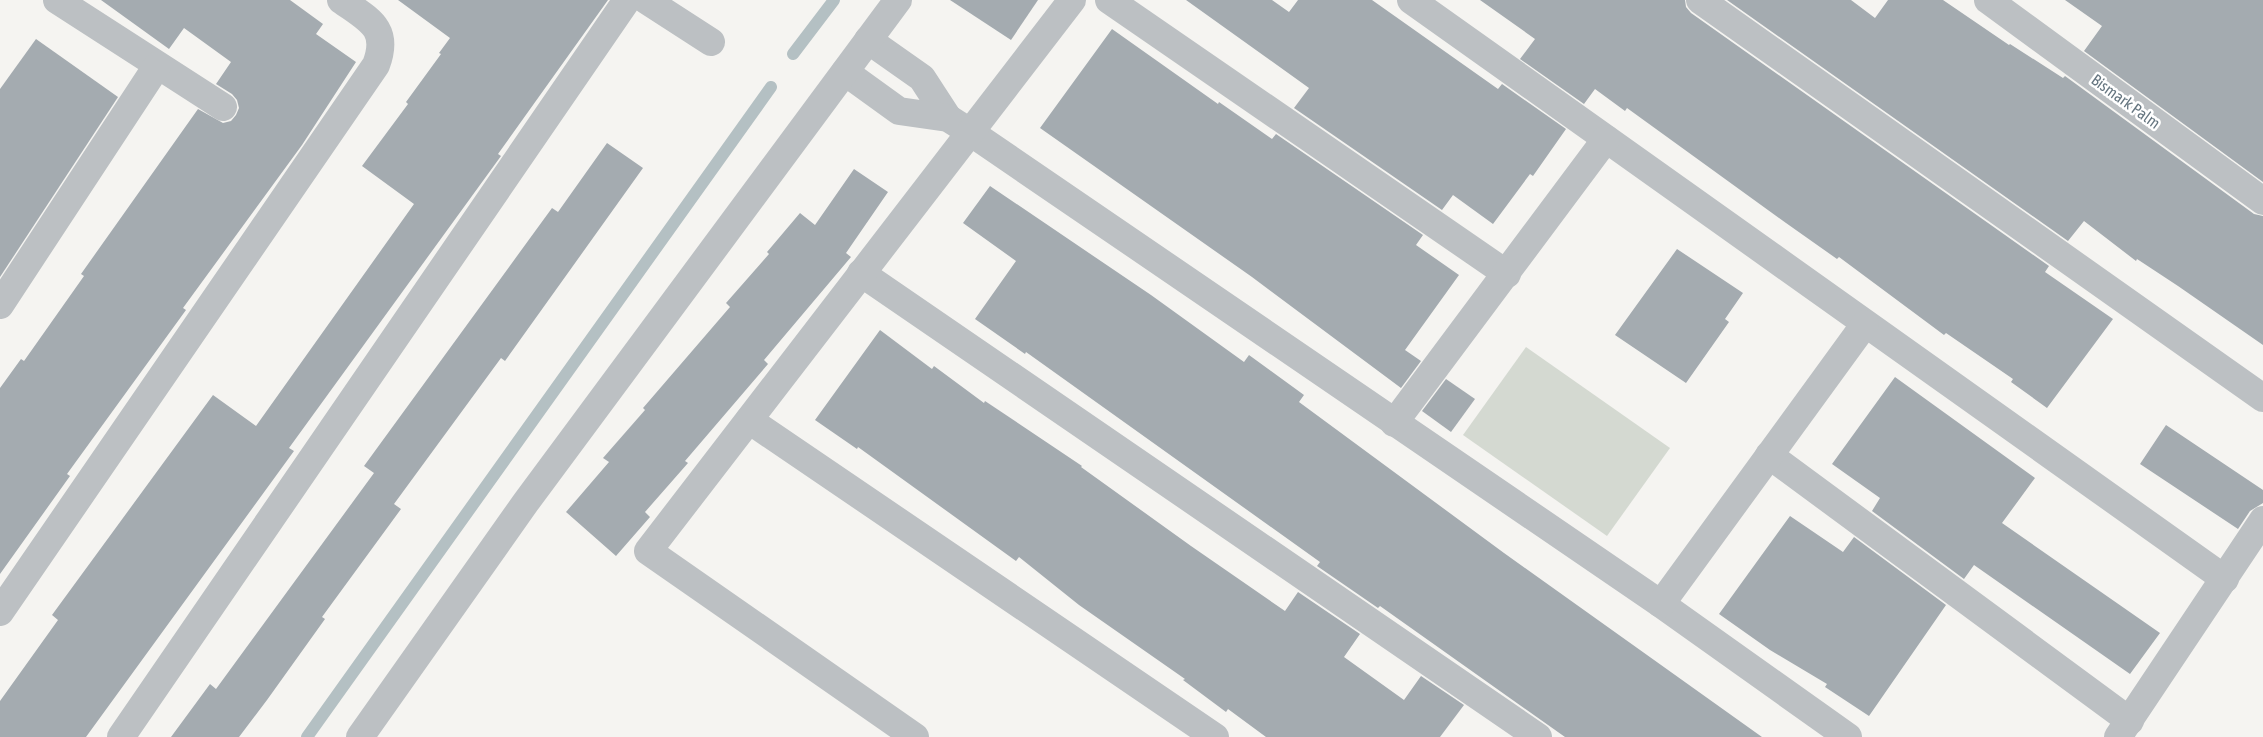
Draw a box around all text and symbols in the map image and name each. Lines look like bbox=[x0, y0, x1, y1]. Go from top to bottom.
street label: Bismark Palm bbox=[2088, 70, 2164, 132]

